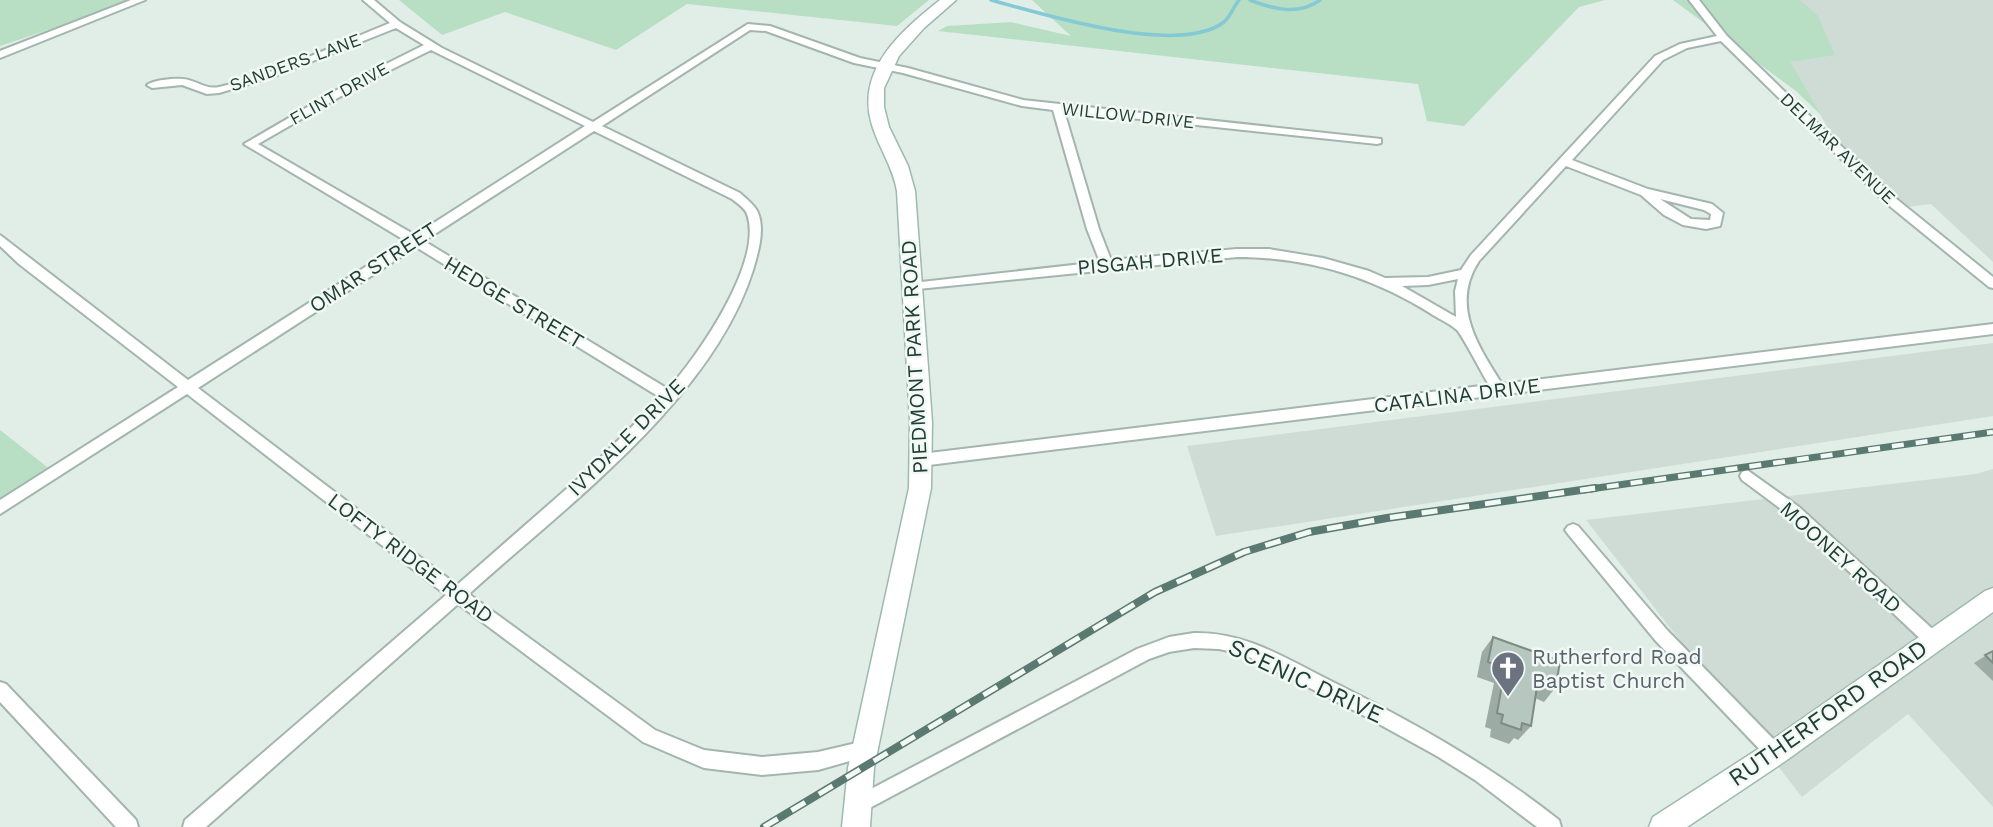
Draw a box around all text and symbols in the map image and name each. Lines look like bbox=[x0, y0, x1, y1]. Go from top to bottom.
street label: SANDERS LANE bbox=[227, 29, 363, 95]
street label: FLINT DRIVE bbox=[286, 57, 392, 129]
street label: DELMAR AVENUE bbox=[1776, 88, 1900, 208]
street label: WILLOW DRIVE bbox=[1061, 98, 1195, 132]
street label: OMAR STREET bbox=[304, 216, 442, 318]
street label: PIEDMONT PARK ROAD bbox=[895, 239, 933, 475]
street label: PISGAH DRIVE bbox=[1076, 242, 1224, 280]
street label: HEDGE STREET bbox=[440, 250, 589, 354]
street label: CATALINA DRIVE bbox=[1372, 372, 1542, 418]
street label: IVYDALE DRIVE bbox=[562, 373, 690, 501]
street label: LOFTY RIDGE ROAD bbox=[323, 488, 499, 628]
street label: MOONEY ROAD bbox=[1775, 496, 1907, 618]
street label: SCENIC DRIVE bbox=[1224, 633, 1388, 729]
street label: RUTHERFORD ROAD bbox=[1723, 634, 1933, 792]
place label: Rutherford Road Baptist Church bbox=[1532, 644, 1702, 693]
church icon: Rutherford Road Baptist Church bbox=[1489, 649, 1527, 698]

